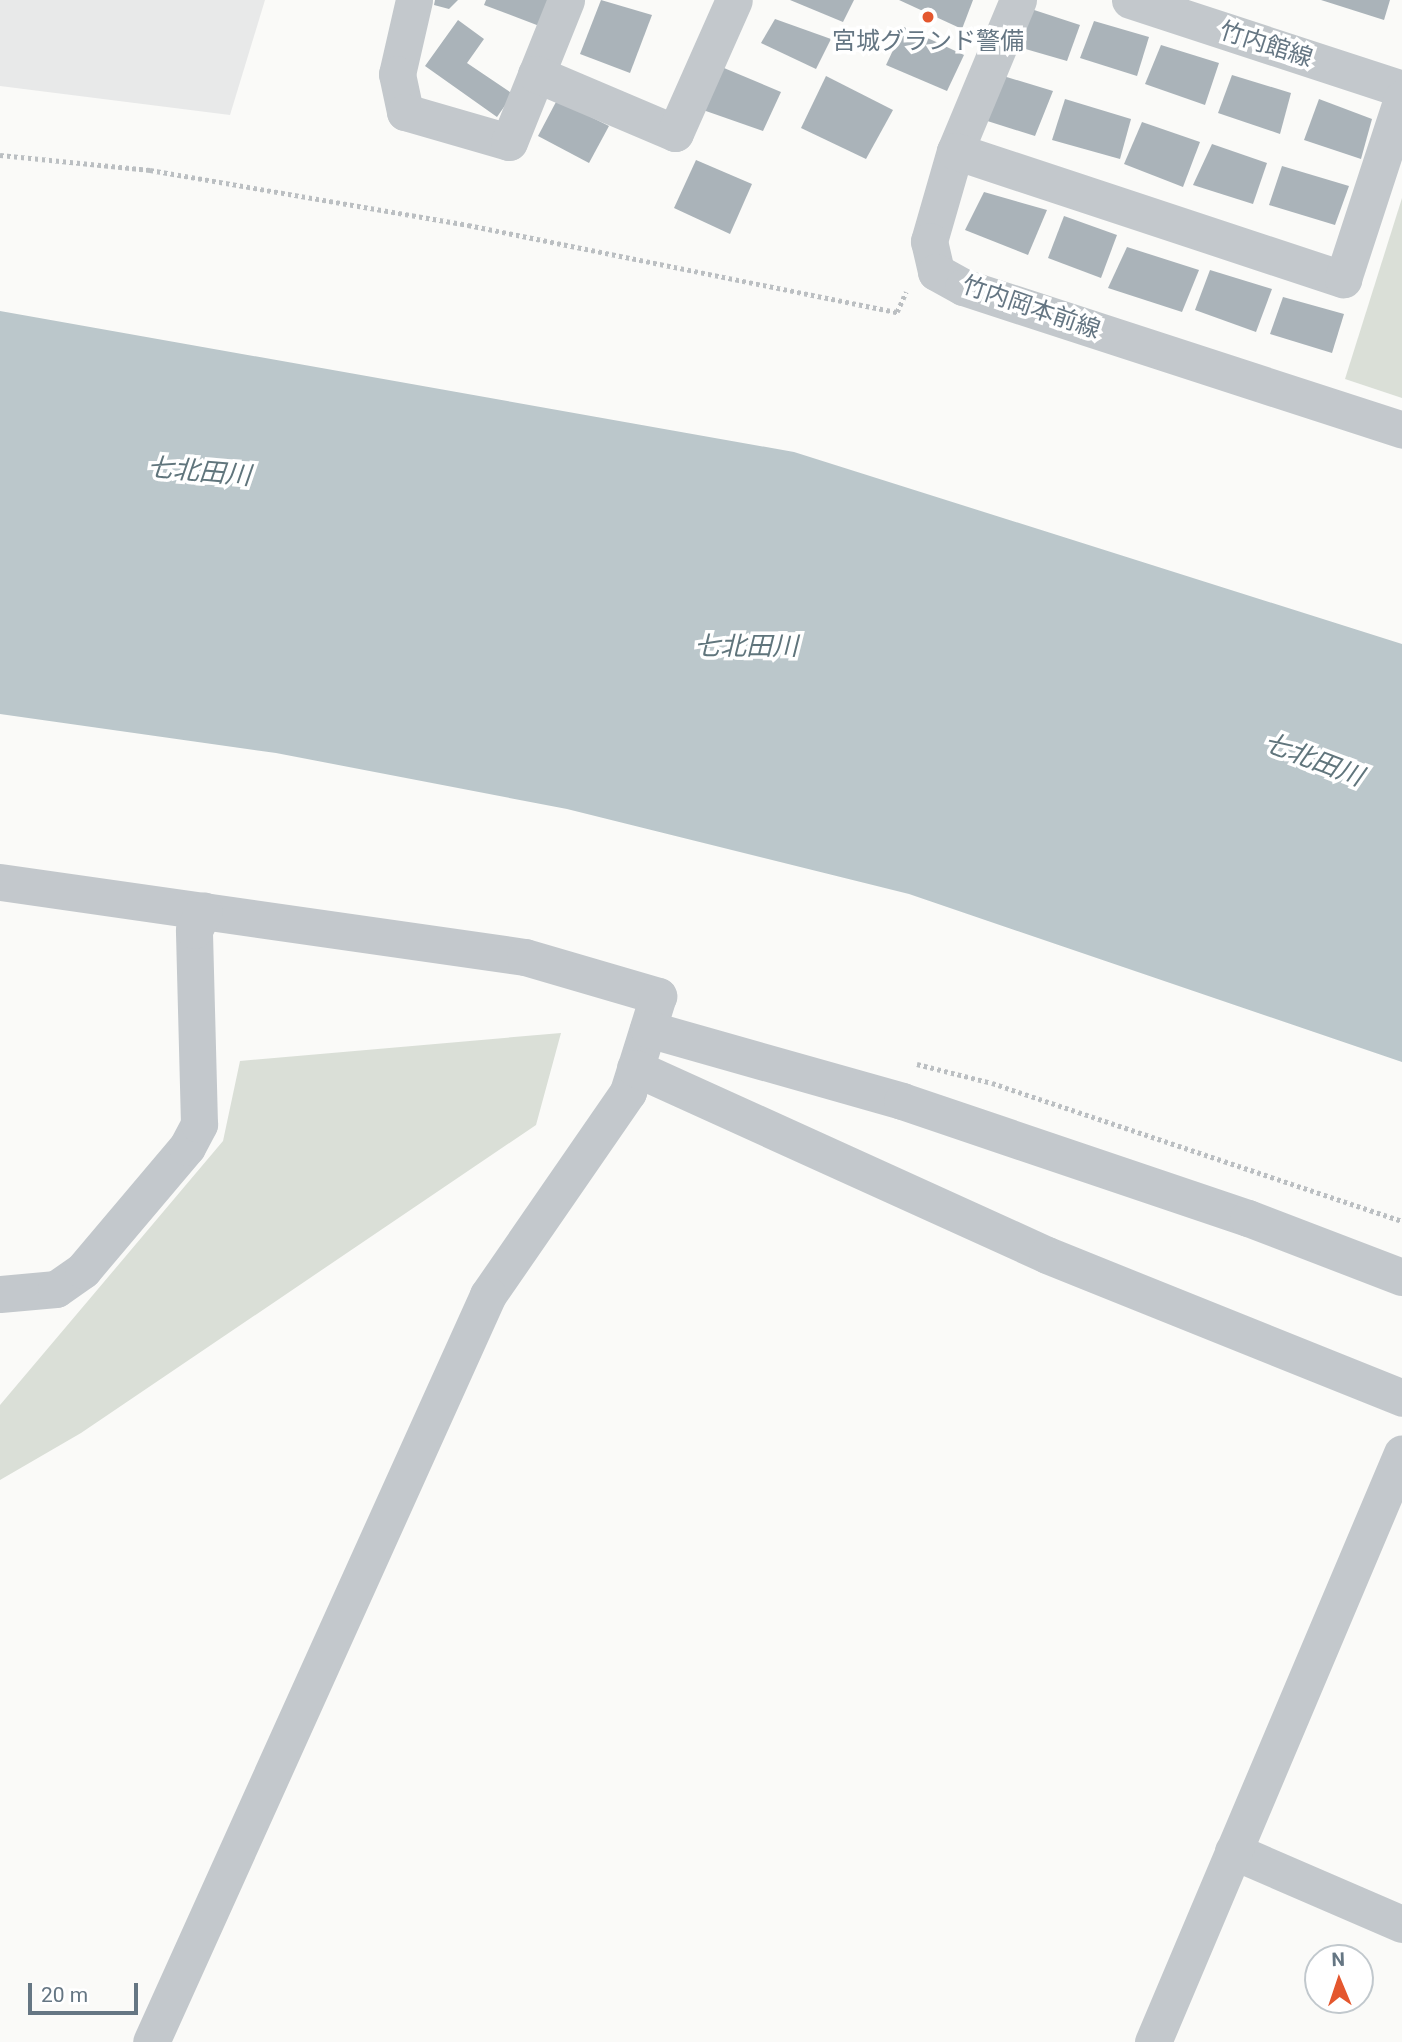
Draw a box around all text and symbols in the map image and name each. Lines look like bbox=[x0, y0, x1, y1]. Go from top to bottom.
marker: 宮城グランド警備 bbox=[920, 9, 936, 25]
street label: 竹内館線 bbox=[1216, 16, 1316, 74]
place label: 宮城グランド警備 bbox=[832, 28, 1024, 56]
street label: 竹内岡本前線 bbox=[958, 271, 1104, 345]
water label: 七北田川 bbox=[146, 452, 252, 492]
water label: 七北田川 bbox=[694, 631, 798, 663]
water label: 七北田川 bbox=[1259, 727, 1367, 793]
north arrow bbox=[1304, 1944, 1374, 2014]
text: N bbox=[1331, 1948, 1345, 1971]
scale bar bbox=[32, 1968, 142, 2012]
text: 20 m bbox=[41, 1983, 88, 2007]

